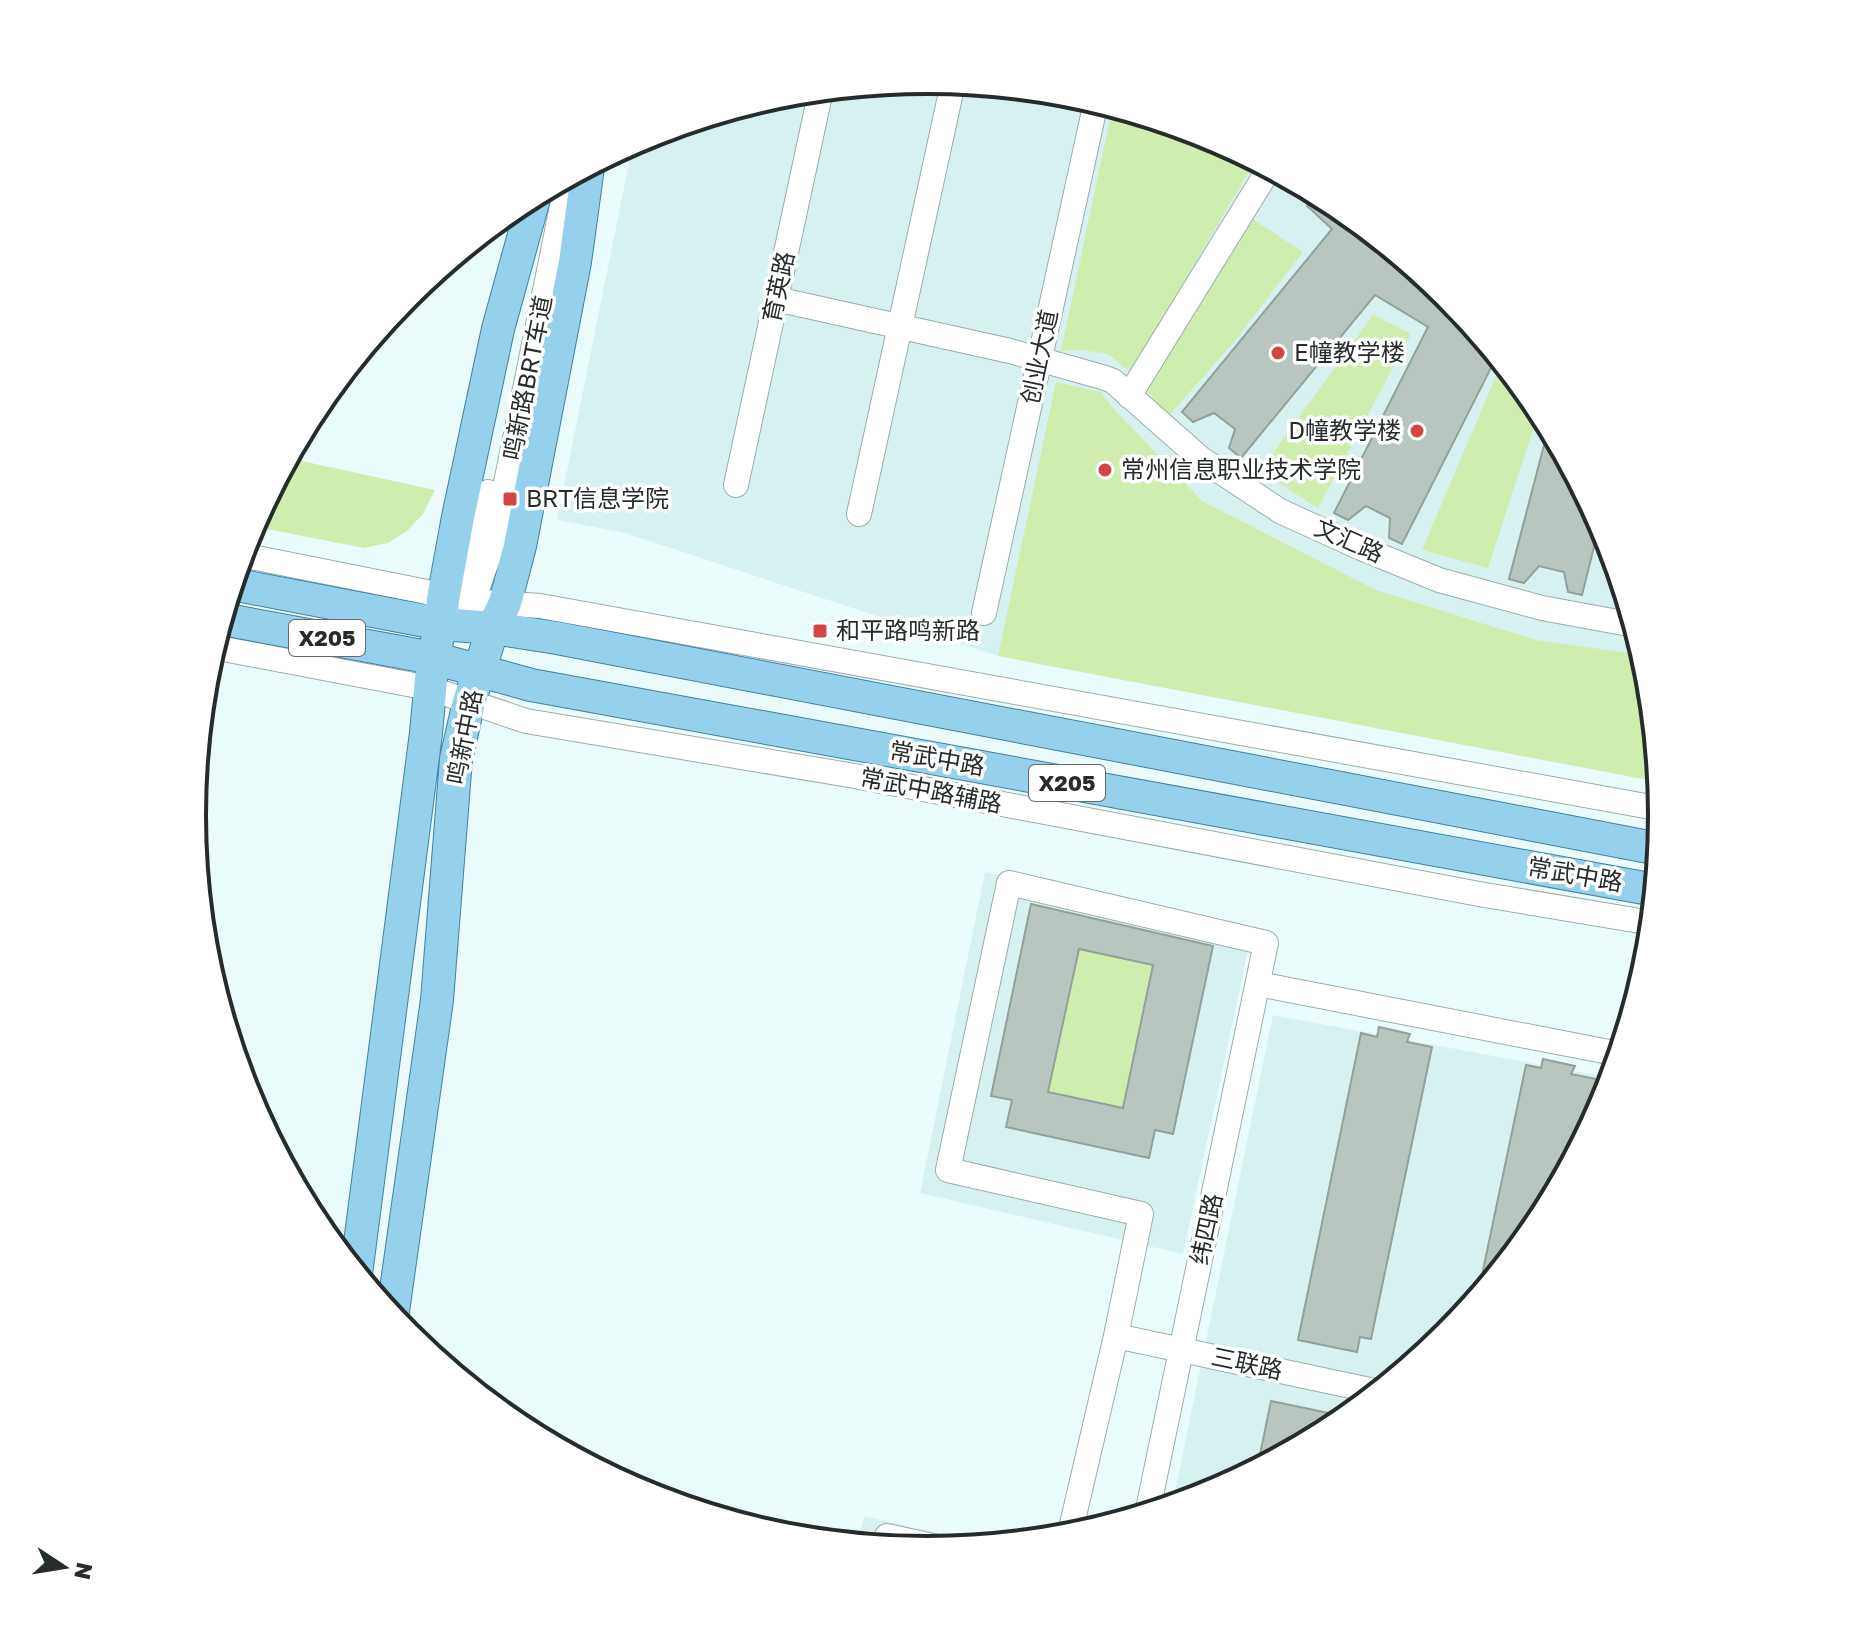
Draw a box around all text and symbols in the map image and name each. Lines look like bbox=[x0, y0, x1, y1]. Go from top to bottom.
street label: 育英路 bbox=[756, 248, 799, 325]
street label: 鸣新路BRT车道 bbox=[496, 293, 557, 462]
street label: 创业大道 bbox=[1014, 307, 1063, 407]
place label: E幢教学楼 bbox=[1294, 337, 1405, 366]
marker: E幢教学楼 bbox=[1269, 344, 1287, 362]
place label: D幢教学楼 bbox=[1288, 415, 1401, 444]
marker: D幢教学楼 bbox=[1408, 422, 1426, 440]
place label: 常州信息职业技术学院 bbox=[1121, 454, 1361, 483]
marker: 常州信息职业技术学院 bbox=[1096, 461, 1114, 479]
place label: BRT信息学院 bbox=[526, 483, 669, 512]
marker: BRT信息学院 bbox=[501, 490, 519, 508]
street label: 文汇路 bbox=[1311, 512, 1388, 568]
place label: 和平路鸣新路 bbox=[836, 615, 980, 644]
road number: X205 bbox=[289, 620, 365, 656]
marker: 和平路鸣新路 bbox=[811, 622, 829, 640]
street label: 鸣新中路 bbox=[440, 687, 487, 787]
street label: 常武中路 bbox=[887, 735, 987, 780]
street label: 常武中路辅路 bbox=[858, 762, 1005, 817]
road number: X205 bbox=[1029, 765, 1105, 801]
street label: 常武中路 bbox=[1525, 851, 1625, 896]
street label: 纬四路 bbox=[1184, 1190, 1227, 1267]
street label: 三联路 bbox=[1209, 1341, 1286, 1384]
north arrow bbox=[24, 1527, 104, 1607]
text: N bbox=[69, 1560, 99, 1582]

